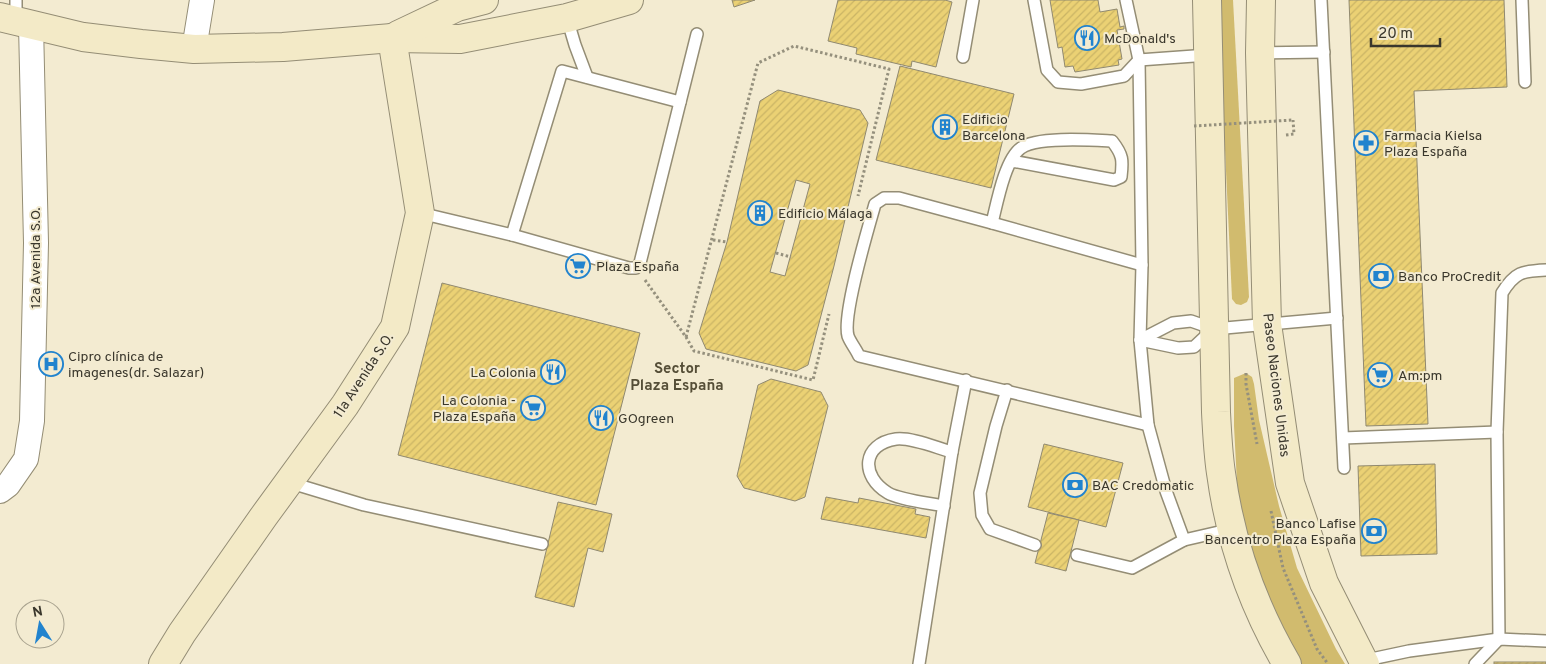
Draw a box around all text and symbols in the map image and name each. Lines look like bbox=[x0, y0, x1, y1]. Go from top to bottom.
scale bar bbox=[1371, 15, 1440, 47]
restaurant icon: McDonald's bbox=[1074, 25, 1100, 51]
text: 20 m bbox=[1378, 25, 1413, 44]
place label: McDonald's bbox=[1104, 31, 1176, 48]
place label: Edificio Barcelona bbox=[962, 112, 1025, 145]
building icon: Edificio Barcelona bbox=[932, 114, 958, 140]
place label: Farmacia Kielsa Plaza España bbox=[1384, 128, 1482, 161]
pharmacy icon: Farmacia Kielsa Plaza España bbox=[1353, 130, 1379, 156]
building icon: Edificio Málaga bbox=[747, 200, 773, 226]
place label: Edificio Málaga bbox=[778, 206, 872, 223]
street label: 12a Avenida S.O. bbox=[28, 207, 45, 309]
supermarket icon: Plaza España bbox=[565, 253, 591, 279]
place label: Plaza España bbox=[596, 259, 679, 276]
bank icon: Banco ProCredit bbox=[1368, 263, 1394, 289]
place label: Banco ProCredit bbox=[1398, 269, 1501, 286]
street label: Paseo Naciones Unidas bbox=[1258, 312, 1293, 458]
street label: 11a Avenida S.O. bbox=[331, 330, 398, 421]
place label: Cipro clínica de imagenes(dr. Salazar) bbox=[68, 349, 204, 382]
hospital icon: Cipro clínica de imagenes(dr. Salazar) bbox=[38, 351, 64, 377]
restaurant icon: La Colonia bbox=[540, 359, 566, 385]
district label: Sector Plaza España bbox=[630, 360, 724, 396]
supermarket icon: Am:pm bbox=[1367, 362, 1393, 388]
place label: La Colonia bbox=[470, 365, 536, 382]
place label: Am:pm bbox=[1398, 368, 1442, 385]
place label: La Colonia - Plaza España bbox=[433, 393, 516, 426]
supermarket icon: La Colonia - Plaza España bbox=[520, 395, 546, 421]
restaurant icon: GOgreen bbox=[588, 405, 614, 431]
place label: GOgreen bbox=[618, 411, 674, 428]
bank icon: BAC Credomatic bbox=[1062, 472, 1088, 498]
place label: BAC Credomatic bbox=[1092, 478, 1194, 495]
place label: Banco Lafise Bancentro Plaza España bbox=[1204, 516, 1356, 549]
bank icon: Banco Lafise Bancentro Plaza España bbox=[1361, 518, 1387, 544]
north arrow bbox=[15, 599, 65, 649]
text: N bbox=[31, 603, 44, 622]

